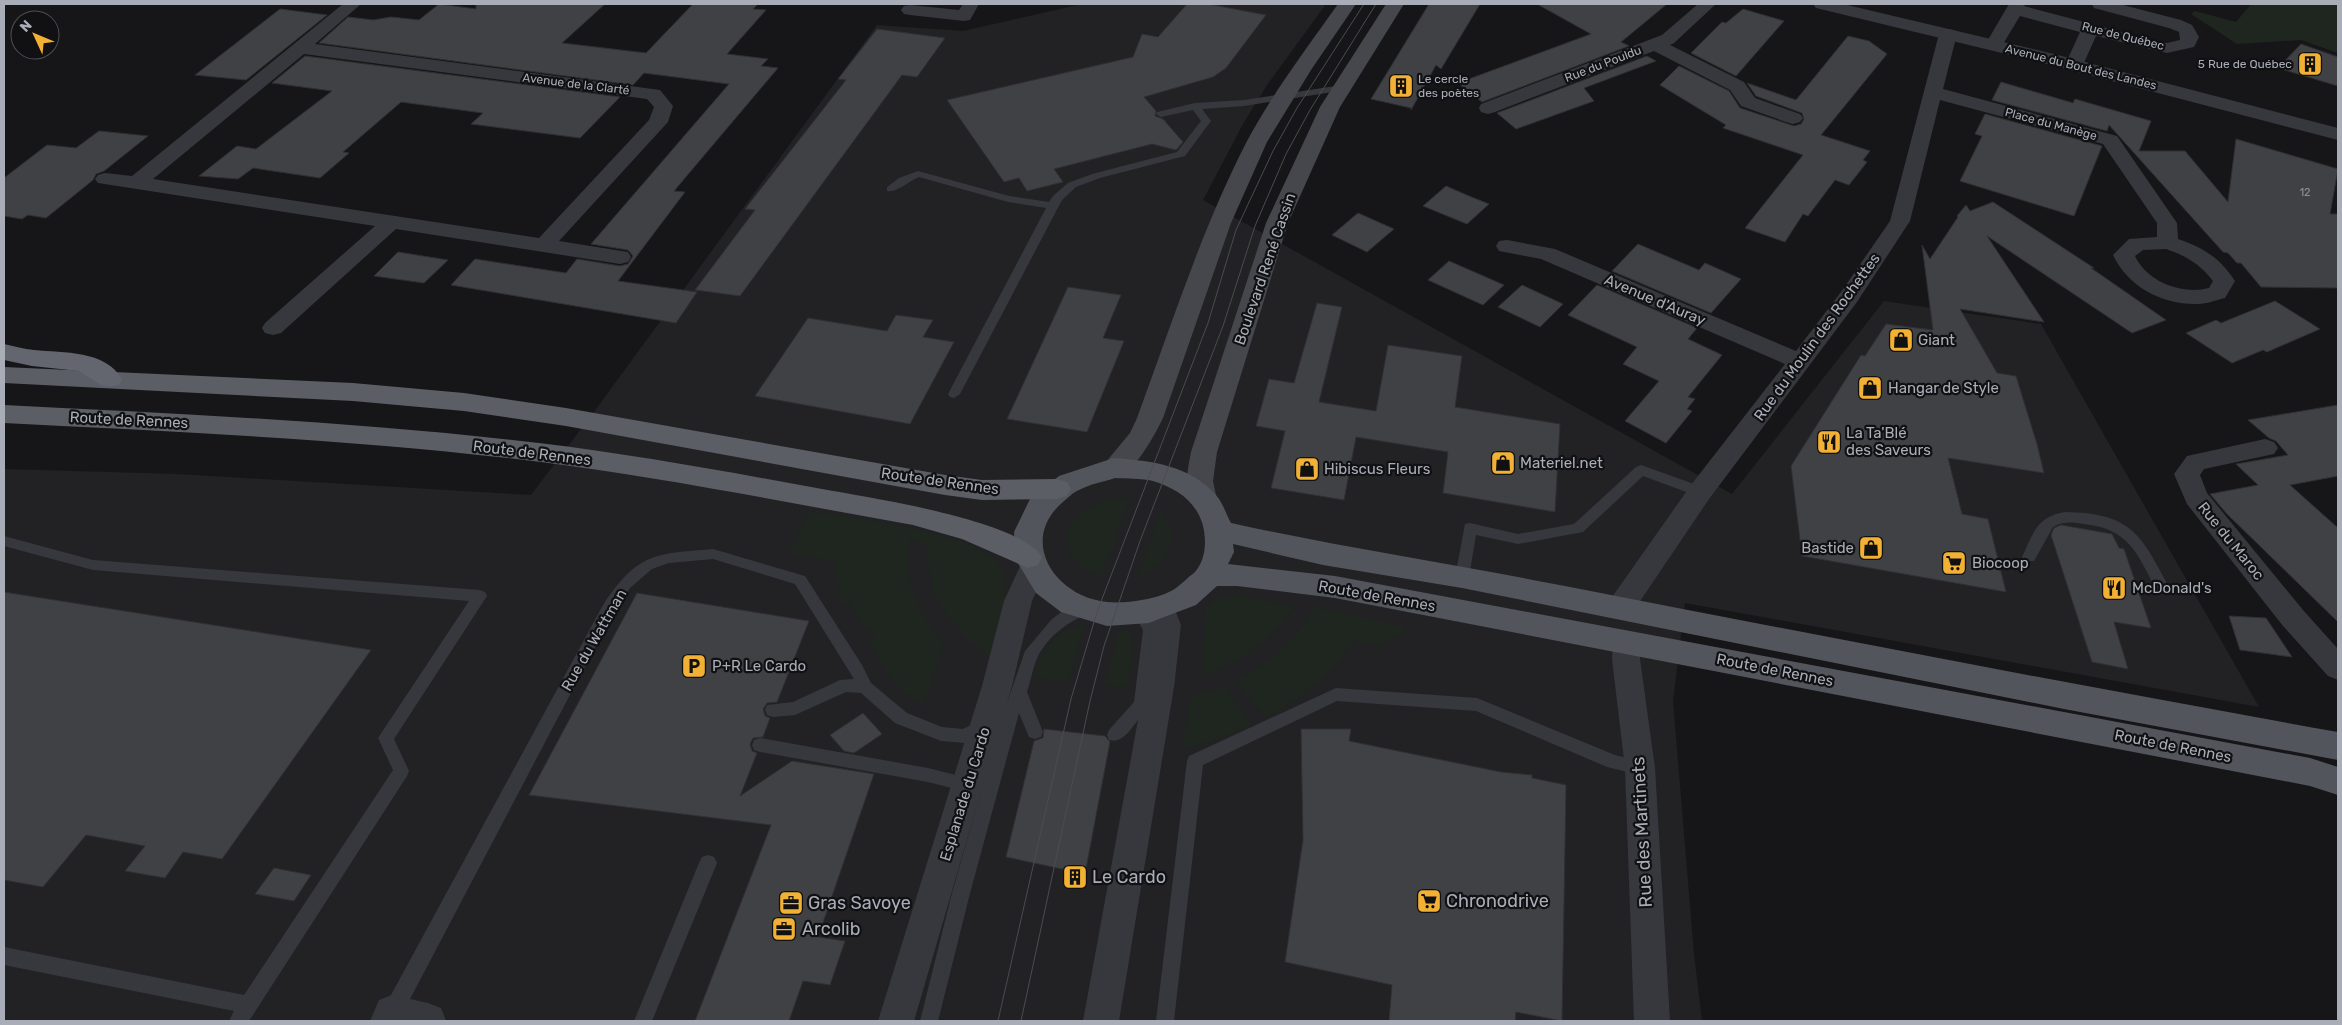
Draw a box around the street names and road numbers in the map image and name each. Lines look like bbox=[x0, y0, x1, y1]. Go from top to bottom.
street label: Rue de Québec bbox=[2081, 19, 2166, 53]
street label: Avenue du Bout des Landes bbox=[2004, 41, 2158, 93]
street label: Rue du Pouldu bbox=[1563, 43, 1643, 85]
street label: Avenue de la Clarté bbox=[522, 70, 631, 98]
street label: Place du Manège bbox=[2003, 105, 2099, 143]
street label: Boulevard René Cassin bbox=[1231, 191, 1299, 347]
street label: Rue du Moulin des Rochettes bbox=[1750, 249, 1884, 424]
street label: Avenue d'Auray bbox=[1602, 271, 1708, 329]
street label: Route de Rennes bbox=[69, 408, 189, 432]
street label: Route de Rennes bbox=[472, 437, 592, 469]
street label: Route de Rennes bbox=[880, 464, 1000, 498]
street label: Rue du Maroc bbox=[2194, 498, 2268, 584]
street label: Route de Rennes bbox=[1317, 577, 1437, 615]
street label: Rue du Wattman bbox=[558, 586, 630, 694]
street label: Route de Rennes bbox=[1715, 650, 1835, 690]
street label: Esplanade du Cardo bbox=[936, 725, 994, 863]
street label: Route de Rennes bbox=[2113, 726, 2233, 766]
street label: Rue des Martinets bbox=[1627, 756, 1657, 908]

